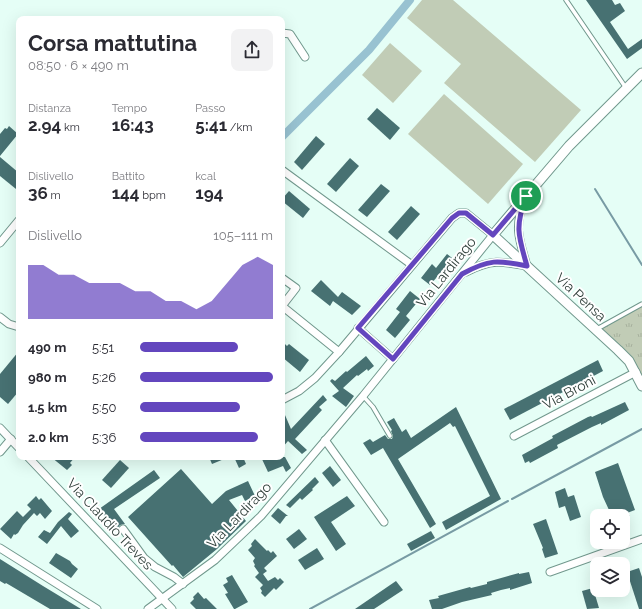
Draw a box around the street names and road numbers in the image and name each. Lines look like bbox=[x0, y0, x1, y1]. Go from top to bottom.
street label: Via Lardirago bbox=[413, 234, 479, 310]
street label: Via Pensa bbox=[552, 270, 610, 324]
street label: Via Broni bbox=[540, 371, 598, 413]
street label: Via Claudio Treves bbox=[64, 475, 156, 573]
street label: Via Lardirago bbox=[204, 479, 274, 551]

